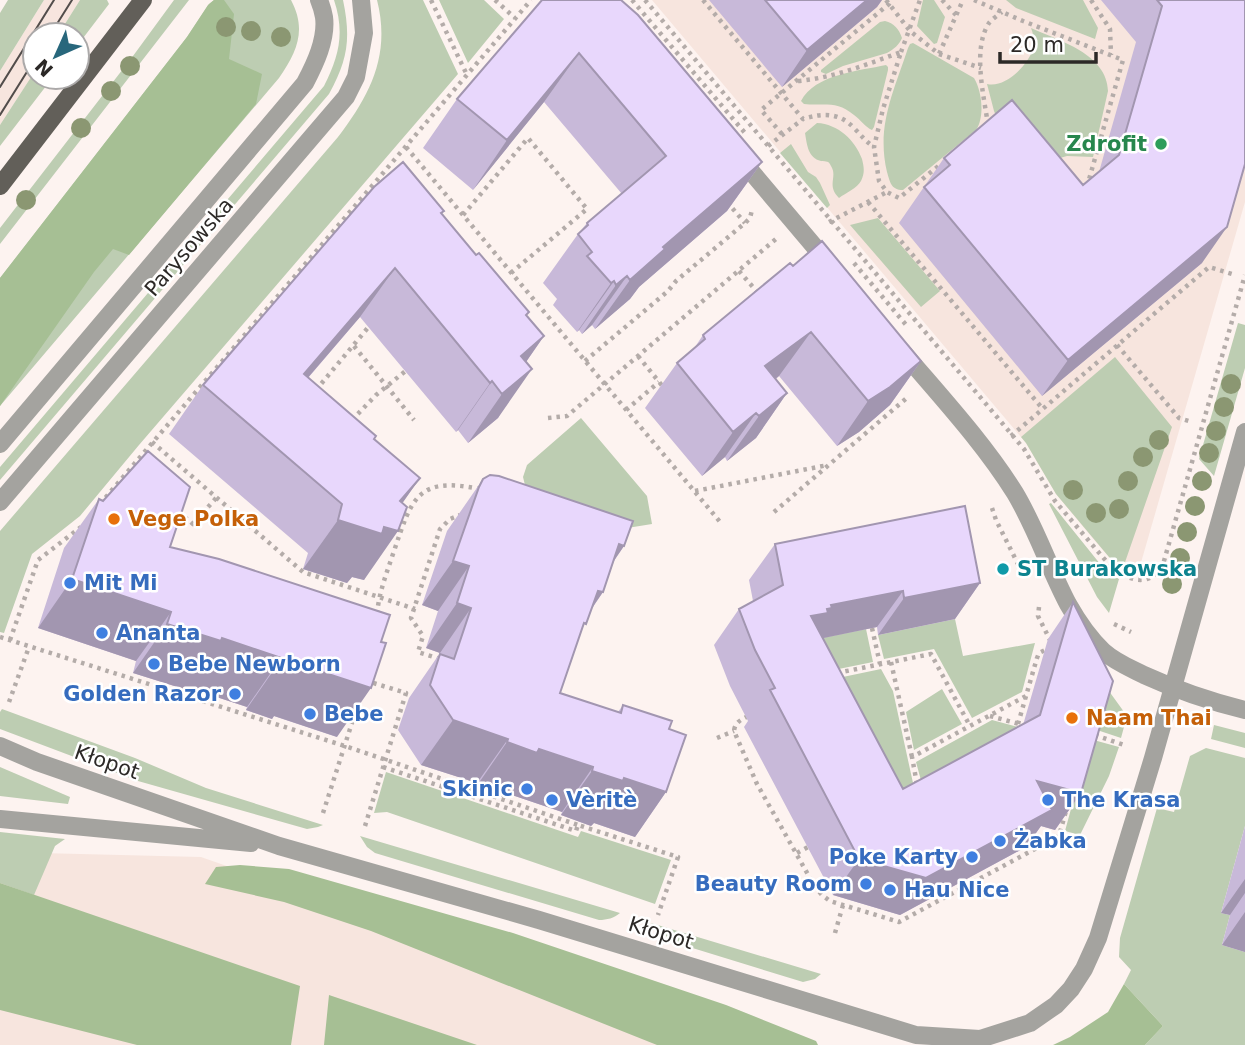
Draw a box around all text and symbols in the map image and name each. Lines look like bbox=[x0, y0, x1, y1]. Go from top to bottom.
north arrow bbox=[21, 21, 91, 91]
scale bar bbox=[1000, 21, 1096, 65]
text: 20 m bbox=[1010, 33, 1064, 57]
text: N bbox=[31, 55, 57, 81]
place label: Zdrofit bbox=[1066, 132, 1147, 156]
marker: Zdrofit bbox=[1153, 136, 1169, 152]
street label: Parysowska bbox=[140, 193, 238, 301]
place label: Vege Polka bbox=[128, 507, 259, 531]
marker: Vege Polka bbox=[106, 511, 122, 527]
place label: ST Burakowska bbox=[1017, 557, 1197, 581]
marker: ST Burakowska bbox=[995, 561, 1011, 577]
place label: Mit Mi bbox=[84, 571, 158, 595]
marker: Mit Mi bbox=[62, 575, 78, 591]
place label: Ananta bbox=[116, 621, 201, 645]
marker: Ananta bbox=[94, 625, 110, 641]
place label: Bebe Newborn bbox=[168, 652, 341, 676]
marker: Bebe Newborn bbox=[146, 656, 162, 672]
place label: Golden Razor bbox=[63, 682, 222, 706]
marker: Golden Razor bbox=[227, 686, 243, 702]
place label: Bebe bbox=[324, 702, 384, 726]
marker: Bebe bbox=[302, 706, 318, 722]
place label: Naam Thai bbox=[1086, 706, 1212, 730]
marker: Naam Thai bbox=[1064, 710, 1080, 726]
street label: Kłopot bbox=[71, 740, 143, 784]
place label: Skinic bbox=[442, 777, 513, 801]
marker: Skinic bbox=[519, 781, 535, 797]
place label: Vèritè bbox=[566, 788, 637, 812]
place label: The Krasa bbox=[1062, 788, 1180, 812]
marker: Vèritè bbox=[544, 792, 560, 808]
marker: The Krasa bbox=[1040, 792, 1056, 808]
place label: Żabka bbox=[1014, 828, 1087, 853]
marker: Żabka bbox=[992, 833, 1008, 849]
place label: Poke Karty bbox=[829, 845, 958, 869]
marker: Poke Karty bbox=[964, 849, 980, 865]
place label: Beauty Room bbox=[695, 872, 852, 896]
marker: Beauty Room bbox=[858, 876, 874, 892]
place label: Hau Nice bbox=[904, 878, 1009, 902]
marker: Hau Nice bbox=[882, 882, 898, 898]
street label: Kłopot bbox=[625, 912, 697, 954]

